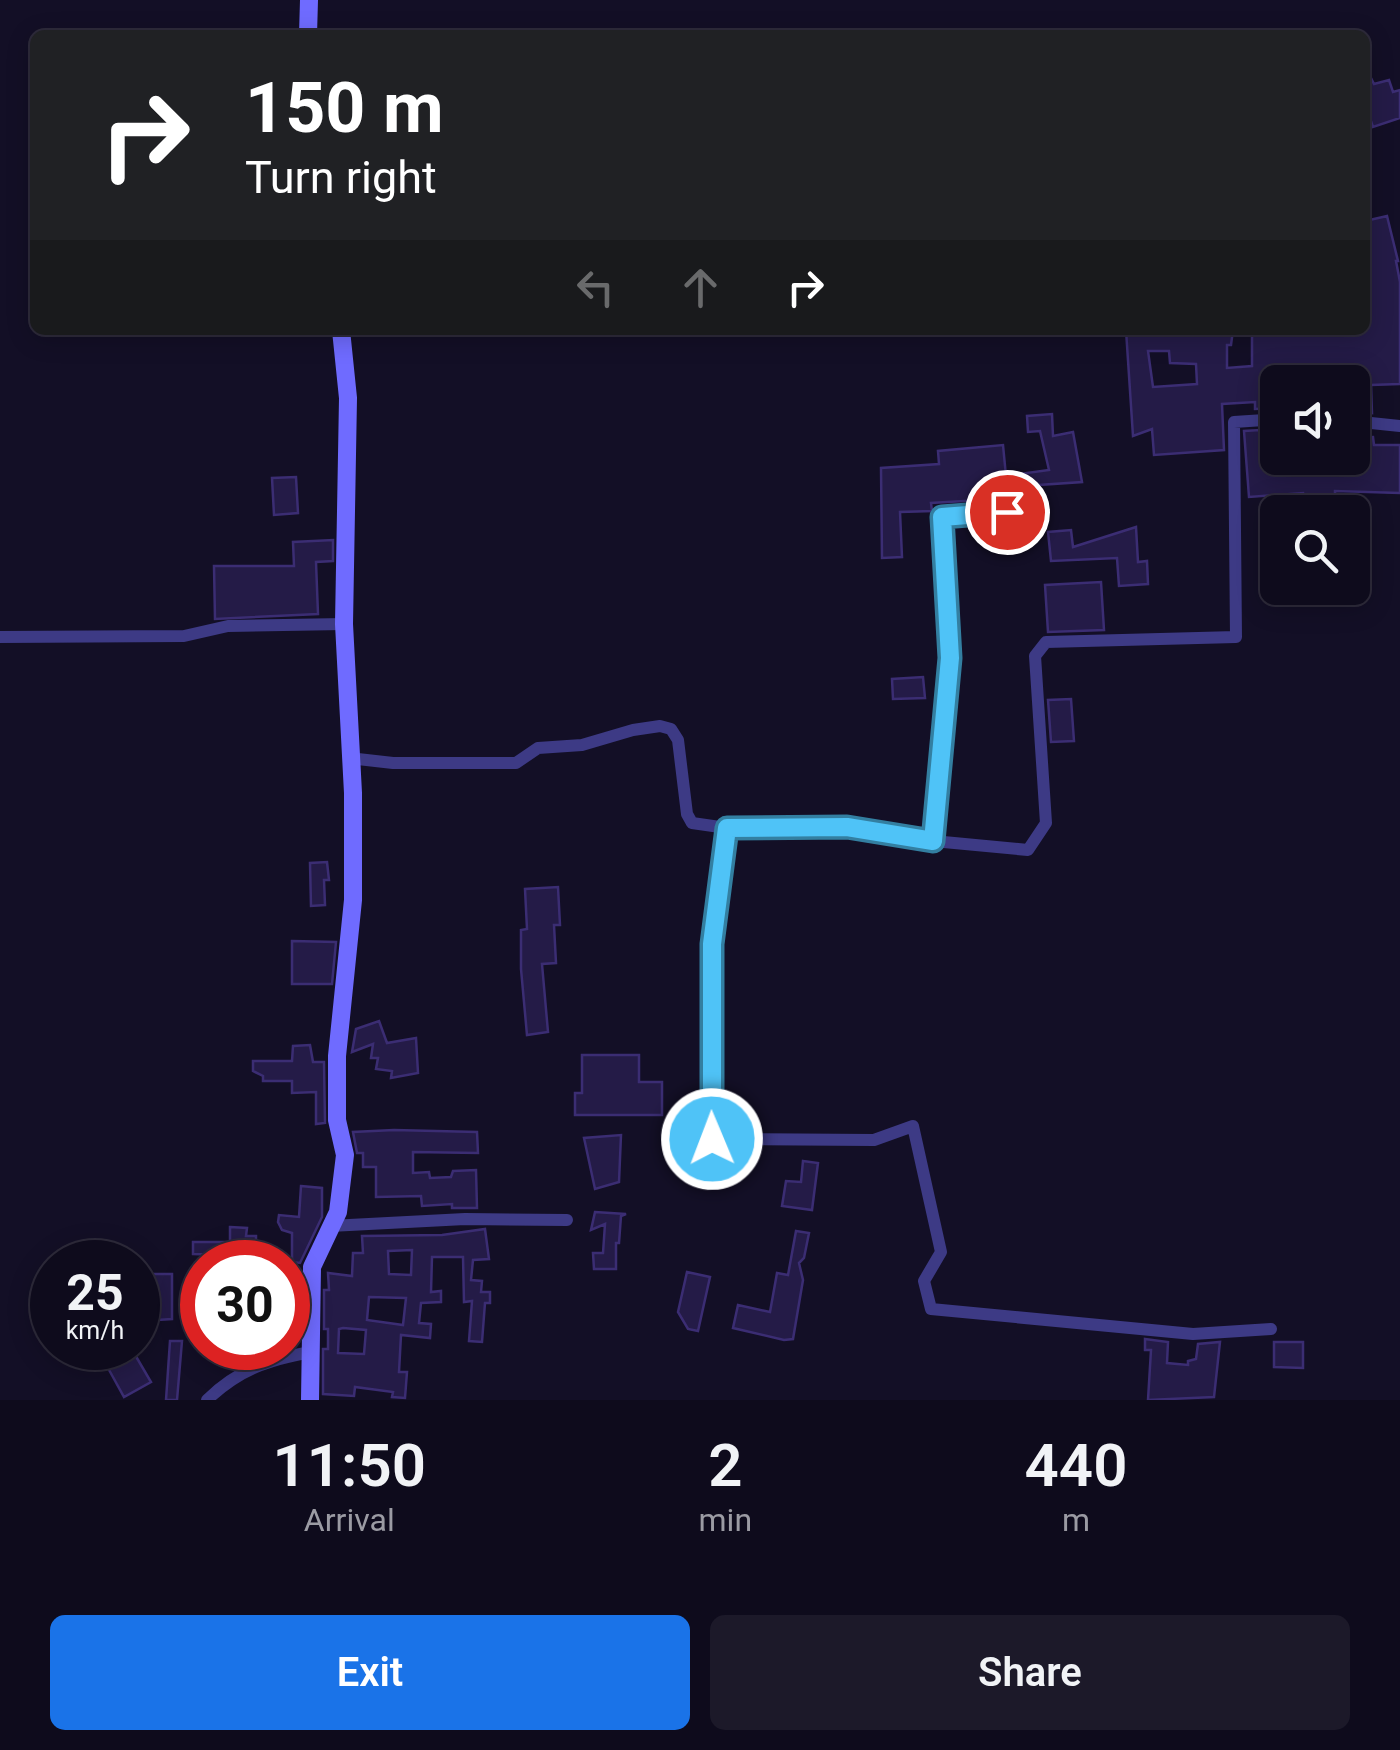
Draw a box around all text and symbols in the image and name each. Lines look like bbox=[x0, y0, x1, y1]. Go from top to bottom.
text: 150 m bbox=[245, 67, 444, 149]
icon: right bbox=[80, 70, 210, 200]
text: Turn right bbox=[245, 151, 437, 204]
icon: left bbox=[568, 260, 623, 315]
icon: ahead bbox=[673, 260, 728, 315]
icon: right bbox=[778, 260, 833, 315]
map controls bbox=[1260, 365, 1370, 605]
button: sound bbox=[1260, 365, 1370, 475]
pin bbox=[965, 470, 1050, 555]
icon: arrive bbox=[980, 485, 1035, 540]
button: search bbox=[1260, 495, 1370, 605]
position arrow bbox=[660, 1087, 764, 1191]
speed limit sign: 30 bbox=[180, 1240, 310, 1370]
text: 25 bbox=[66, 1264, 124, 1322]
text: km/h bbox=[66, 1316, 124, 1345]
text: 11:50 bbox=[273, 1430, 426, 1501]
text: 2 bbox=[708, 1430, 742, 1501]
text: 440 bbox=[1025, 1430, 1127, 1501]
text: Arrival bbox=[304, 1501, 395, 1539]
text: min bbox=[699, 1501, 752, 1539]
text: m bbox=[1062, 1501, 1090, 1539]
button: Exit bbox=[50, 1615, 690, 1730]
button: Share bbox=[710, 1615, 1350, 1730]

